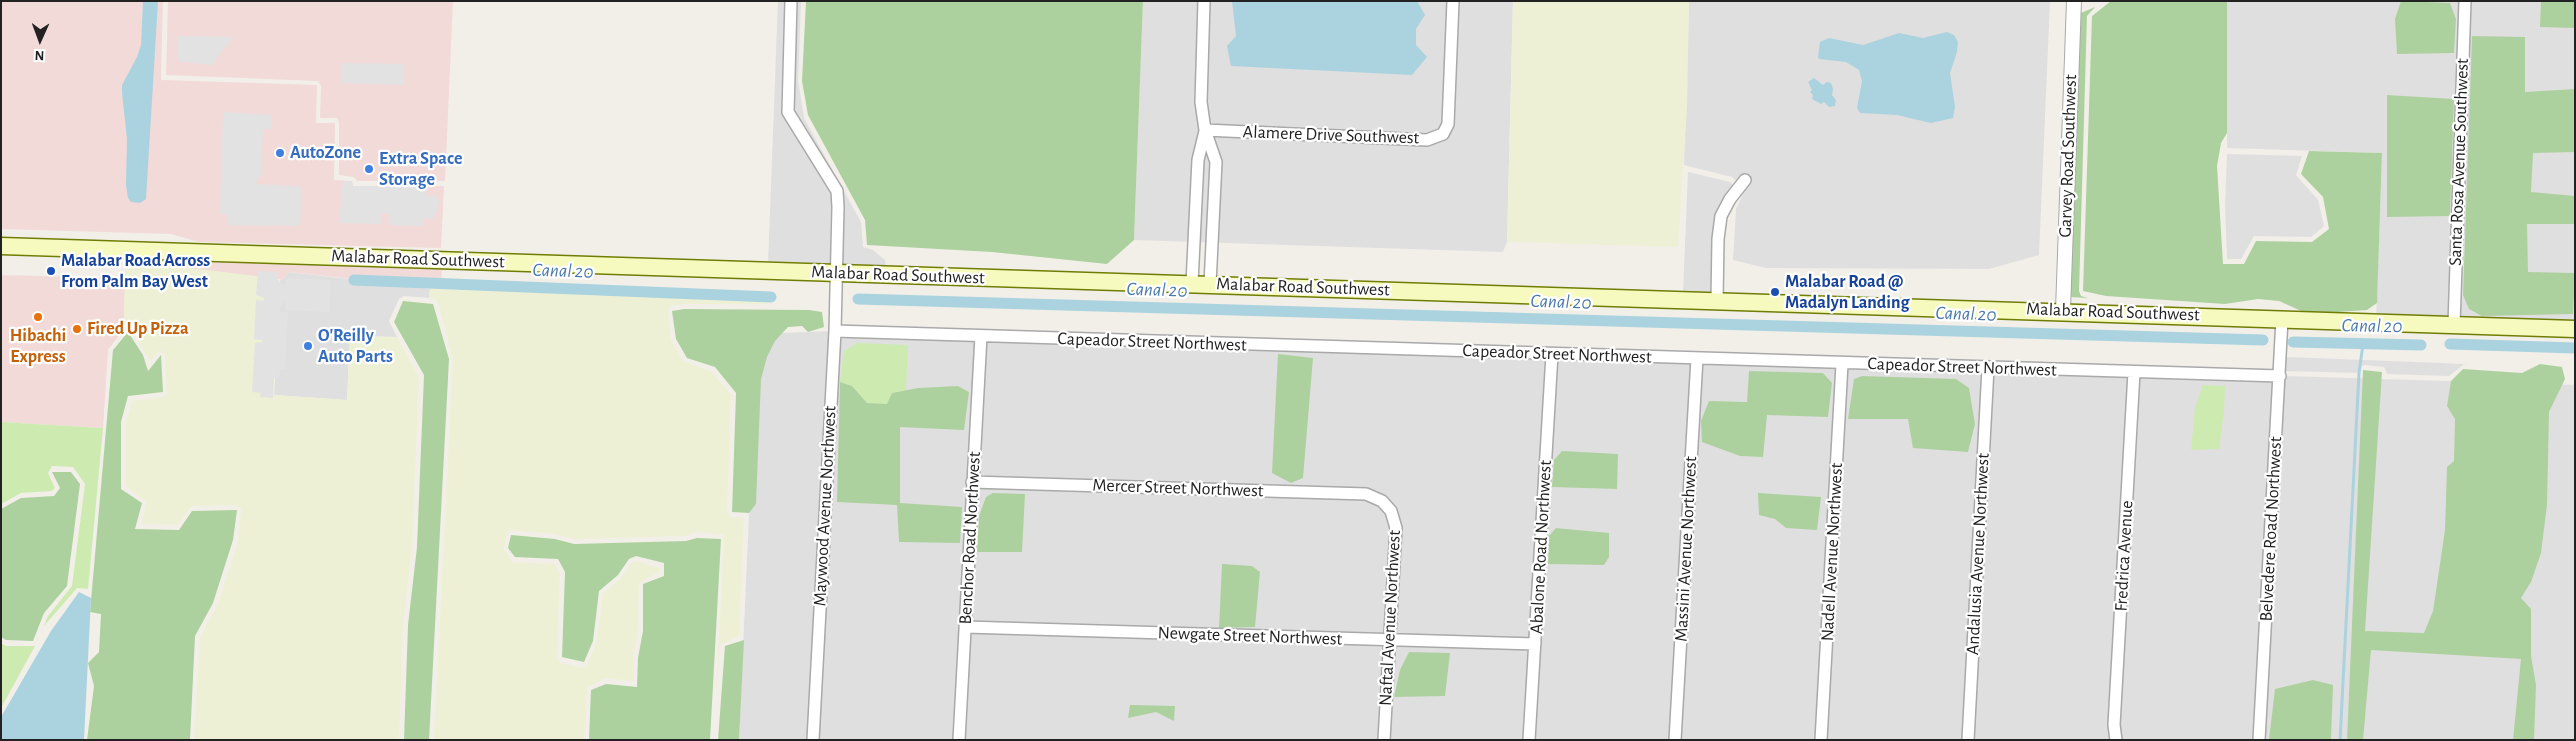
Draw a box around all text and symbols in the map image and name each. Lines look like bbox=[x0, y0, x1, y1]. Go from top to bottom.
north arrow bbox=[15, 15, 65, 65]
text: N bbox=[34, 48, 45, 62]
street label: Santa Rosa Avenue Southwest bbox=[2445, 58, 2473, 266]
street label: Garvey Road Southwest bbox=[2054, 74, 2082, 238]
street label: Alamere Drive Southwest bbox=[1242, 121, 1420, 149]
place label: AutoZone bbox=[290, 142, 361, 164]
marker: AutoZone bbox=[274, 147, 286, 159]
place label: Extra Space Storage bbox=[379, 148, 462, 190]
marker: Extra Space Storage bbox=[363, 163, 375, 175]
street label: Malabar Road Southwest bbox=[331, 245, 505, 273]
place label: Malabar Road Across From Palm Bay West bbox=[61, 250, 210, 292]
water label: Canal 20 bbox=[532, 259, 594, 283]
street label: Malabar Road Southwest bbox=[811, 261, 985, 289]
marker: Malabar Road Across From Palm Bay West bbox=[45, 265, 57, 277]
place label: Malabar Road @ Madalyn Landing bbox=[1785, 271, 1910, 314]
street label: Malabar Road Southwest bbox=[1216, 273, 1390, 301]
water label: Canal 20 bbox=[1126, 278, 1188, 302]
marker: Malabar Road @ Madalyn Landing bbox=[1769, 286, 1781, 298]
water label: Canal 20 bbox=[1530, 290, 1592, 314]
street label: Malabar Road Southwest bbox=[2026, 298, 2200, 326]
water label: Canal 20 bbox=[1935, 302, 1997, 326]
marker: Hibachi Express bbox=[32, 311, 44, 323]
water label: Canal 20 bbox=[2341, 314, 2403, 338]
place label: Fired Up Pizza bbox=[87, 318, 189, 340]
marker: Fired Up Pizza bbox=[71, 323, 83, 335]
place label: Hibachi Express bbox=[10, 325, 66, 368]
place label: O'Reilly Auto Parts bbox=[318, 325, 393, 368]
street label: Capeador Street Northwest bbox=[1057, 328, 1247, 356]
marker: O'Reilly Auto Parts bbox=[302, 340, 314, 352]
street label: Capeador Street Northwest bbox=[1462, 340, 1652, 368]
street label: Capeador Street Northwest bbox=[1867, 353, 2057, 381]
street label: Maywood Avenue Northwest bbox=[809, 405, 841, 607]
street label: Belvedere Road Northwest bbox=[2255, 436, 2287, 622]
street label: Benchor Road Northwest bbox=[955, 451, 985, 625]
street label: Andalusia Avenue Northwest bbox=[1962, 452, 1994, 656]
street label: Massini Avenue Northwest bbox=[1670, 456, 1702, 642]
street label: Abalone Road Northwest bbox=[1526, 459, 1556, 635]
street label: Nadell Avenue Northwest bbox=[1817, 462, 1847, 642]
street label: Mercer Street Northwest bbox=[1092, 474, 1264, 502]
street label: Fredrica Avenue bbox=[2110, 500, 2138, 612]
street label: Naftal Avenue Northwest bbox=[1375, 529, 1405, 707]
street label: Newgate Street Northwest bbox=[1157, 622, 1343, 650]

